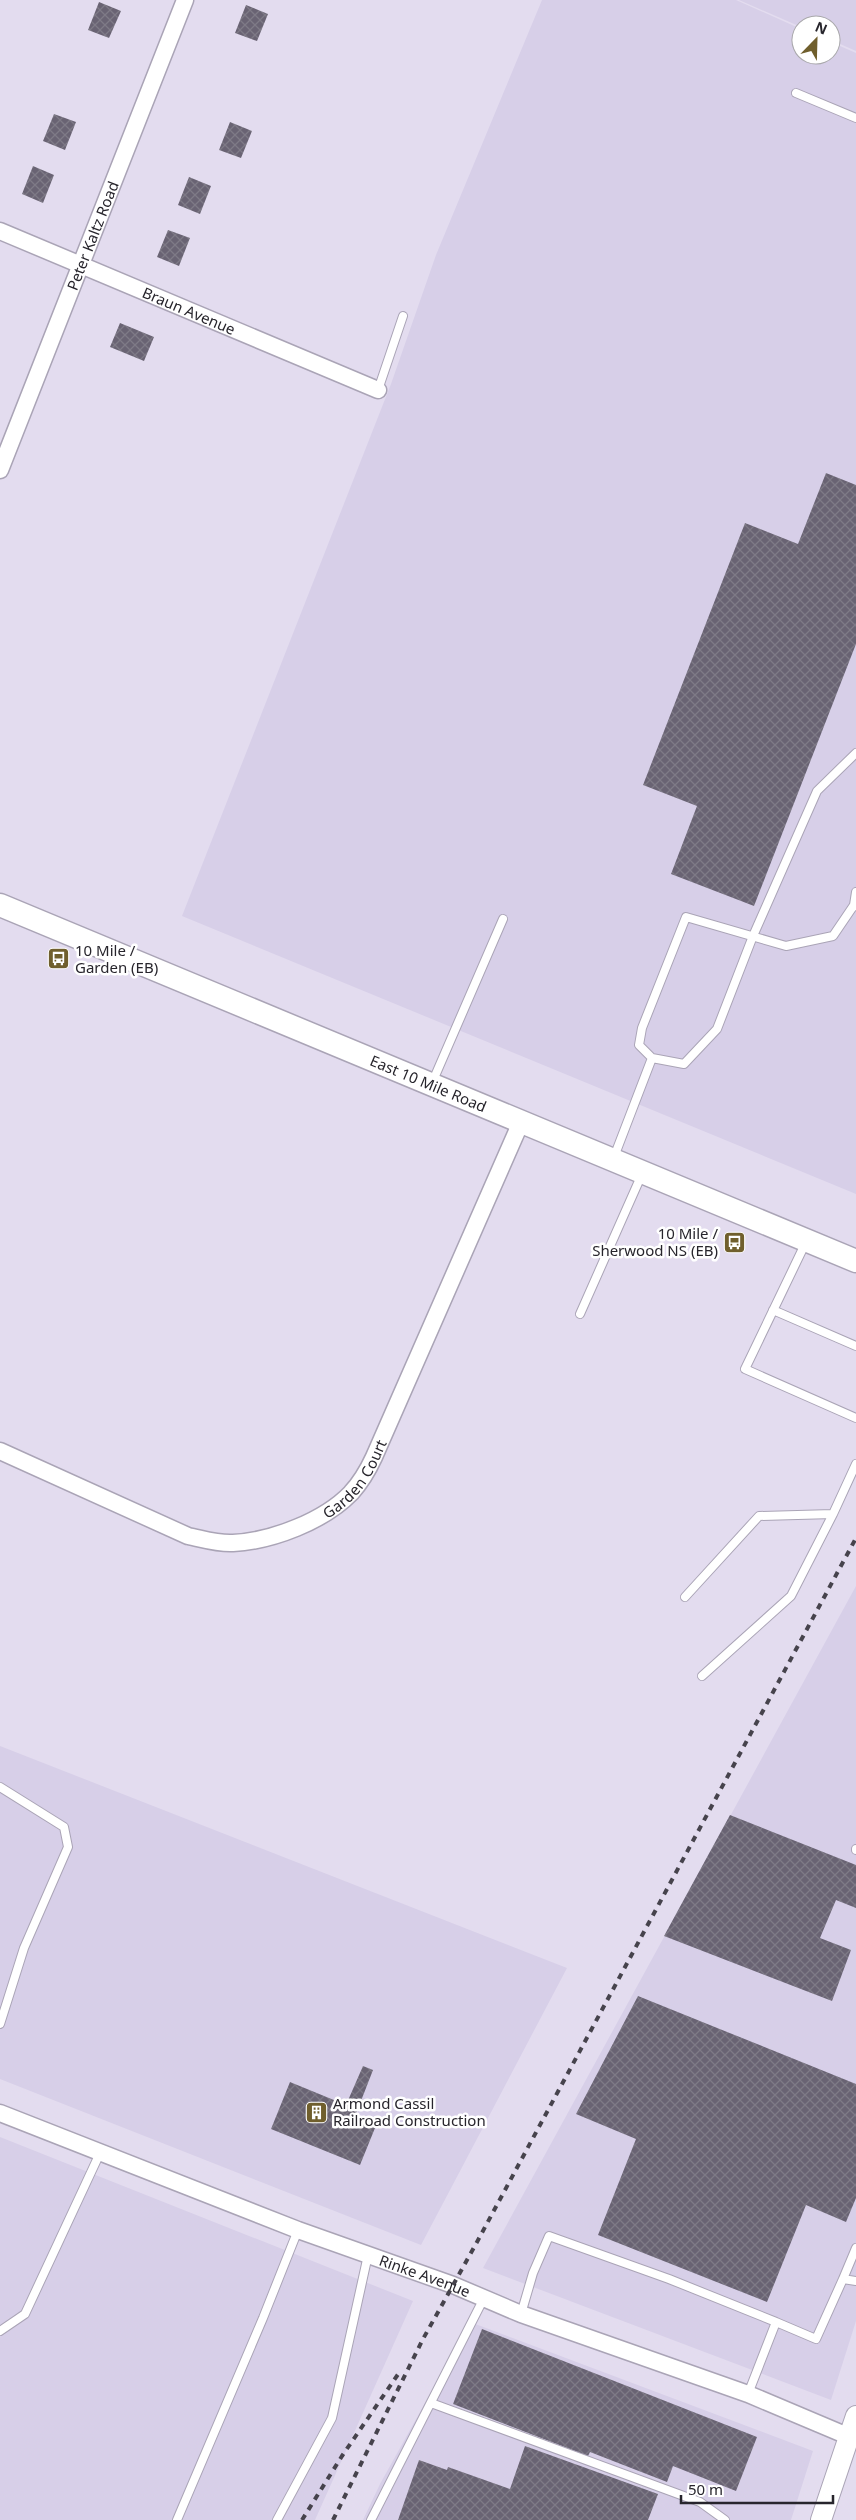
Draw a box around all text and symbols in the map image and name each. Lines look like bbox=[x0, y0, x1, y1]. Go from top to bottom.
north arrow bbox=[791, 15, 841, 65]
text: N bbox=[812, 17, 830, 39]
street label: Peter Kaltz Road bbox=[62, 178, 123, 293]
street label: Braun Avenue bbox=[139, 282, 239, 339]
place label: 10 Mile / Garden (EB) bbox=[75, 940, 158, 977]
bus stop icon: 10 Mile / Garden (EB) bbox=[47, 947, 71, 971]
street label: East 10 Mile Road bbox=[367, 1050, 490, 1116]
place label: 10 Mile / Sherwood NS (EB) bbox=[592, 1223, 718, 1260]
bus stop icon: 10 Mile / Sherwood NS (EB) bbox=[722, 1230, 746, 1254]
street label: Garden Court bbox=[319, 1436, 391, 1523]
place label: Armond Cassil Railroad Construction bbox=[333, 2093, 486, 2130]
building icon: Armond Cassil Railroad Construction bbox=[305, 2100, 329, 2124]
street label: Rinke Avenue bbox=[377, 2250, 474, 2301]
scale bar bbox=[681, 2472, 834, 2504]
text: 50 m bbox=[688, 2479, 723, 2499]

